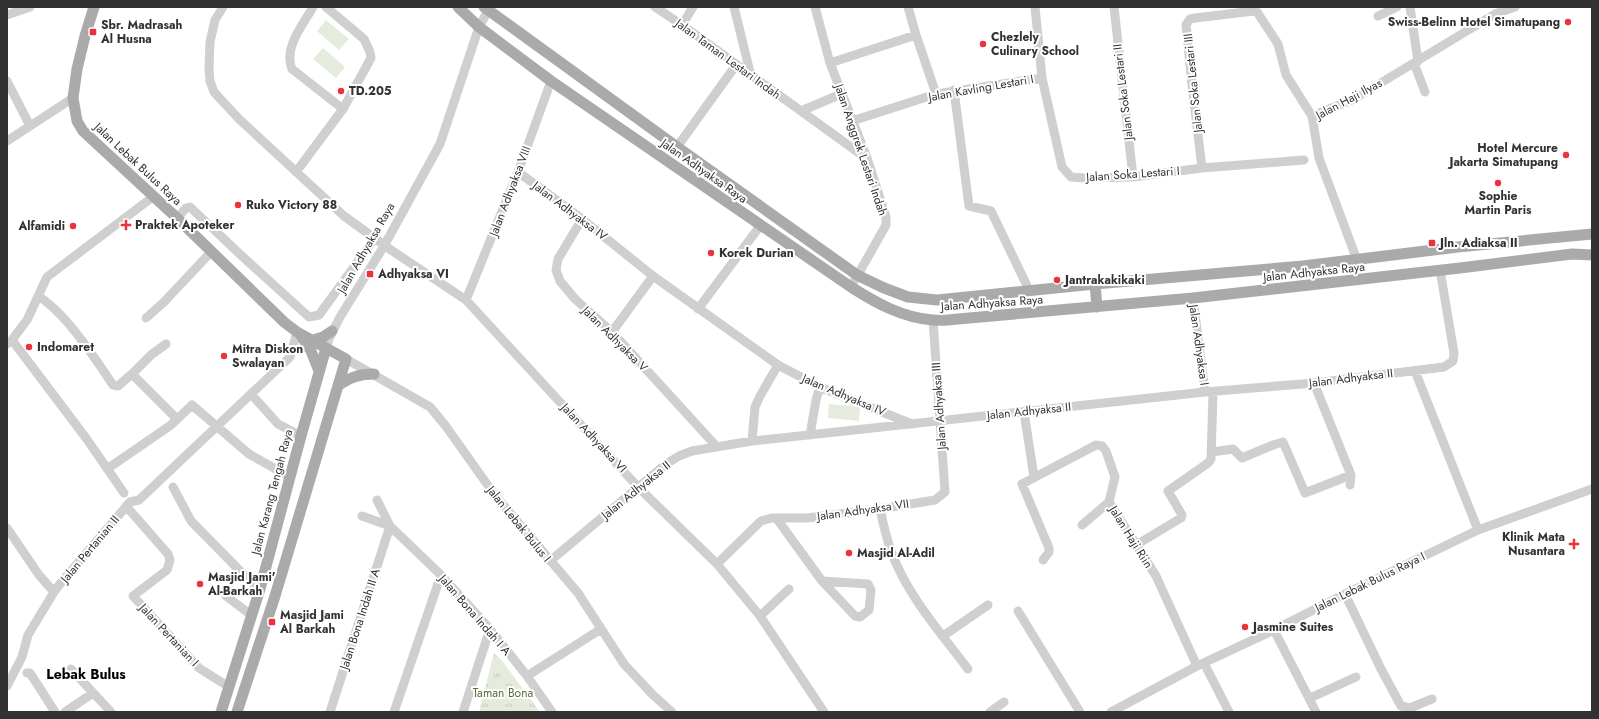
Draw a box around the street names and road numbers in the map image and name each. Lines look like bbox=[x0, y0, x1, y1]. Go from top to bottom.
street label: Jalan Taman Lestari Indah bbox=[670, 13, 784, 103]
street label: Jalan Soka Lestari III bbox=[1179, 33, 1207, 135]
street label: Jalan Soka Lestari II bbox=[1108, 43, 1138, 143]
street label: Jalan Kavling Lestari I bbox=[925, 70, 1035, 106]
street label: Jalan Haji Ilyas bbox=[1311, 74, 1385, 125]
street label: Jalan Anggrek Lestari Indah bbox=[829, 80, 892, 218]
street label: Jalan Lebak Bulus Raya bbox=[89, 117, 186, 210]
street label: Jalan Adhyaksa Raya bbox=[655, 133, 751, 208]
street label: Jalan Adhyaksa VIII bbox=[484, 143, 535, 241]
street label: Jalan Soka Lestari I bbox=[1084, 162, 1180, 186]
street label: Jalan Adhyaksa IV bbox=[527, 176, 611, 245]
street label: Jalan Adhyaksa Raya bbox=[332, 199, 399, 298]
street label: Jalan Adhyaksa Raya bbox=[1260, 258, 1366, 286]
street label: Jalan Adhyaksa Raya bbox=[938, 290, 1044, 316]
street label: Jalan Adhyaksa V bbox=[577, 301, 652, 376]
street label: Jalan Adhyaksa I bbox=[1184, 301, 1214, 387]
street label: Jalan Adhyaksa III bbox=[927, 362, 951, 452]
street label: Jalan Adhyaksa II bbox=[1306, 364, 1394, 392]
street label: Jalan Adhyaksa IV bbox=[797, 368, 889, 421]
street label: Jalan Adhyaksa VI bbox=[556, 398, 631, 477]
street label: Jalan Adhyaksa II bbox=[984, 398, 1072, 425]
street label: Jalan Karang Tengah Raya bbox=[246, 427, 297, 559]
street label: Jalan Adhyaksa II bbox=[596, 456, 675, 525]
street label: Jalan Lebak Bulus I bbox=[481, 480, 555, 566]
street label: Jalan Adhyaksa VII bbox=[814, 495, 910, 526]
street label: Jalan Haji Riin bbox=[1104, 501, 1157, 572]
street label: Jalan Pertanian II bbox=[55, 511, 124, 588]
street label: Jalan Lebak Bulus Raya I bbox=[1310, 547, 1428, 617]
street label: Jalan Bona Indah II A bbox=[335, 566, 385, 674]
street label: Jalan Bona Indah I A bbox=[433, 569, 515, 660]
street label: Jalan Pertanian I bbox=[134, 598, 203, 670]

